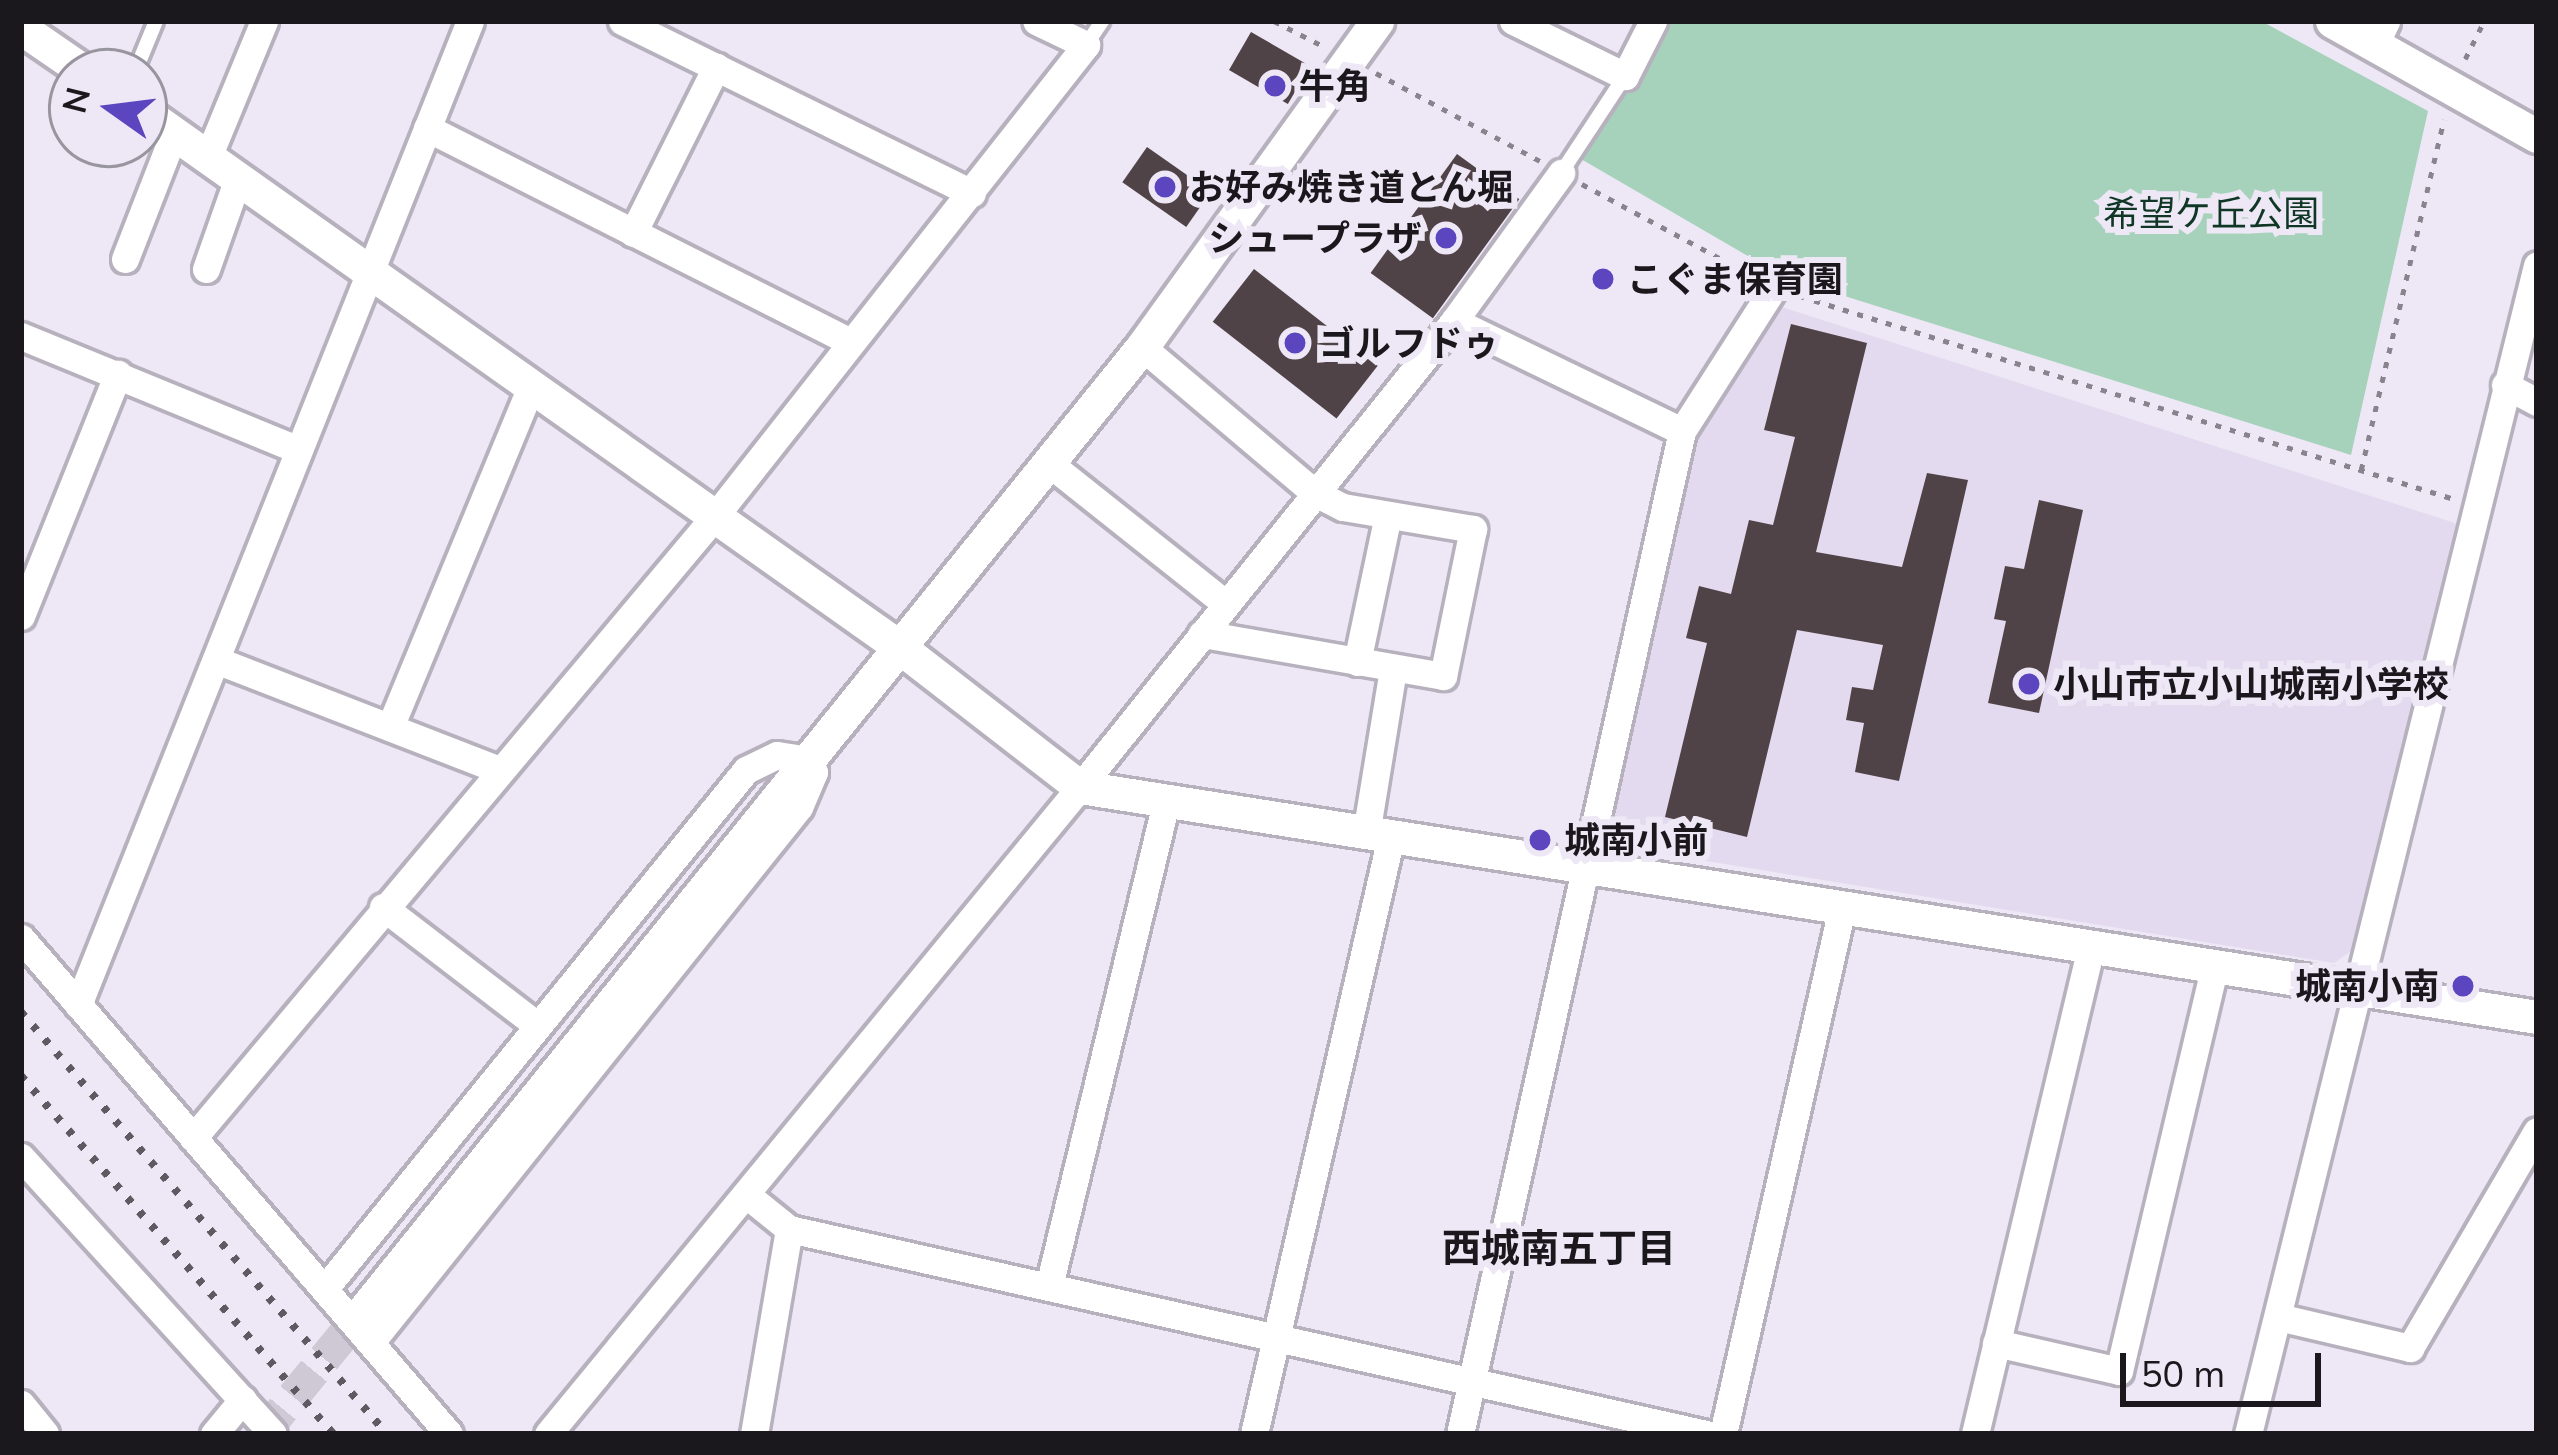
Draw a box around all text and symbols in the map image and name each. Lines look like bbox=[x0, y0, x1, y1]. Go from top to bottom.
north arrow bbox=[48, 48, 168, 168]
place label: 牛角 bbox=[1299, 64, 1371, 108]
marker: 牛角 bbox=[1262, 73, 1288, 99]
text: N bbox=[53, 83, 98, 117]
place label: お好み焼き道とん堀 bbox=[1189, 165, 1513, 209]
marker: お好み焼き道とん堀 bbox=[1152, 174, 1178, 200]
park label: 希望ケ丘公園 bbox=[2103, 191, 2319, 235]
place label: シュープラザ bbox=[1206, 216, 1422, 260]
marker: シュープラザ bbox=[1433, 225, 1459, 251]
place label: こぐま保育園 bbox=[1627, 257, 1843, 301]
marker: こぐま保育園 bbox=[1590, 266, 1616, 292]
place label: ゴルフドゥ bbox=[1319, 321, 1499, 365]
marker: ゴルフドゥ bbox=[1282, 330, 1308, 356]
place label: 小山市立小山城南小学校 bbox=[2053, 662, 2449, 706]
marker: 小山市立小山城南小学校 bbox=[2016, 671, 2042, 697]
place label: 城南小前 bbox=[1564, 818, 1708, 862]
marker: 城南小前 bbox=[1527, 827, 1553, 853]
place label: 城南小南 bbox=[2295, 964, 2439, 1008]
marker: 城南小南 bbox=[2450, 973, 2476, 999]
district label: 西城南五丁目 bbox=[1442, 1225, 1676, 1271]
scale bar bbox=[2126, 1329, 2327, 1403]
text: 50 m bbox=[2141, 1351, 2225, 1396]

